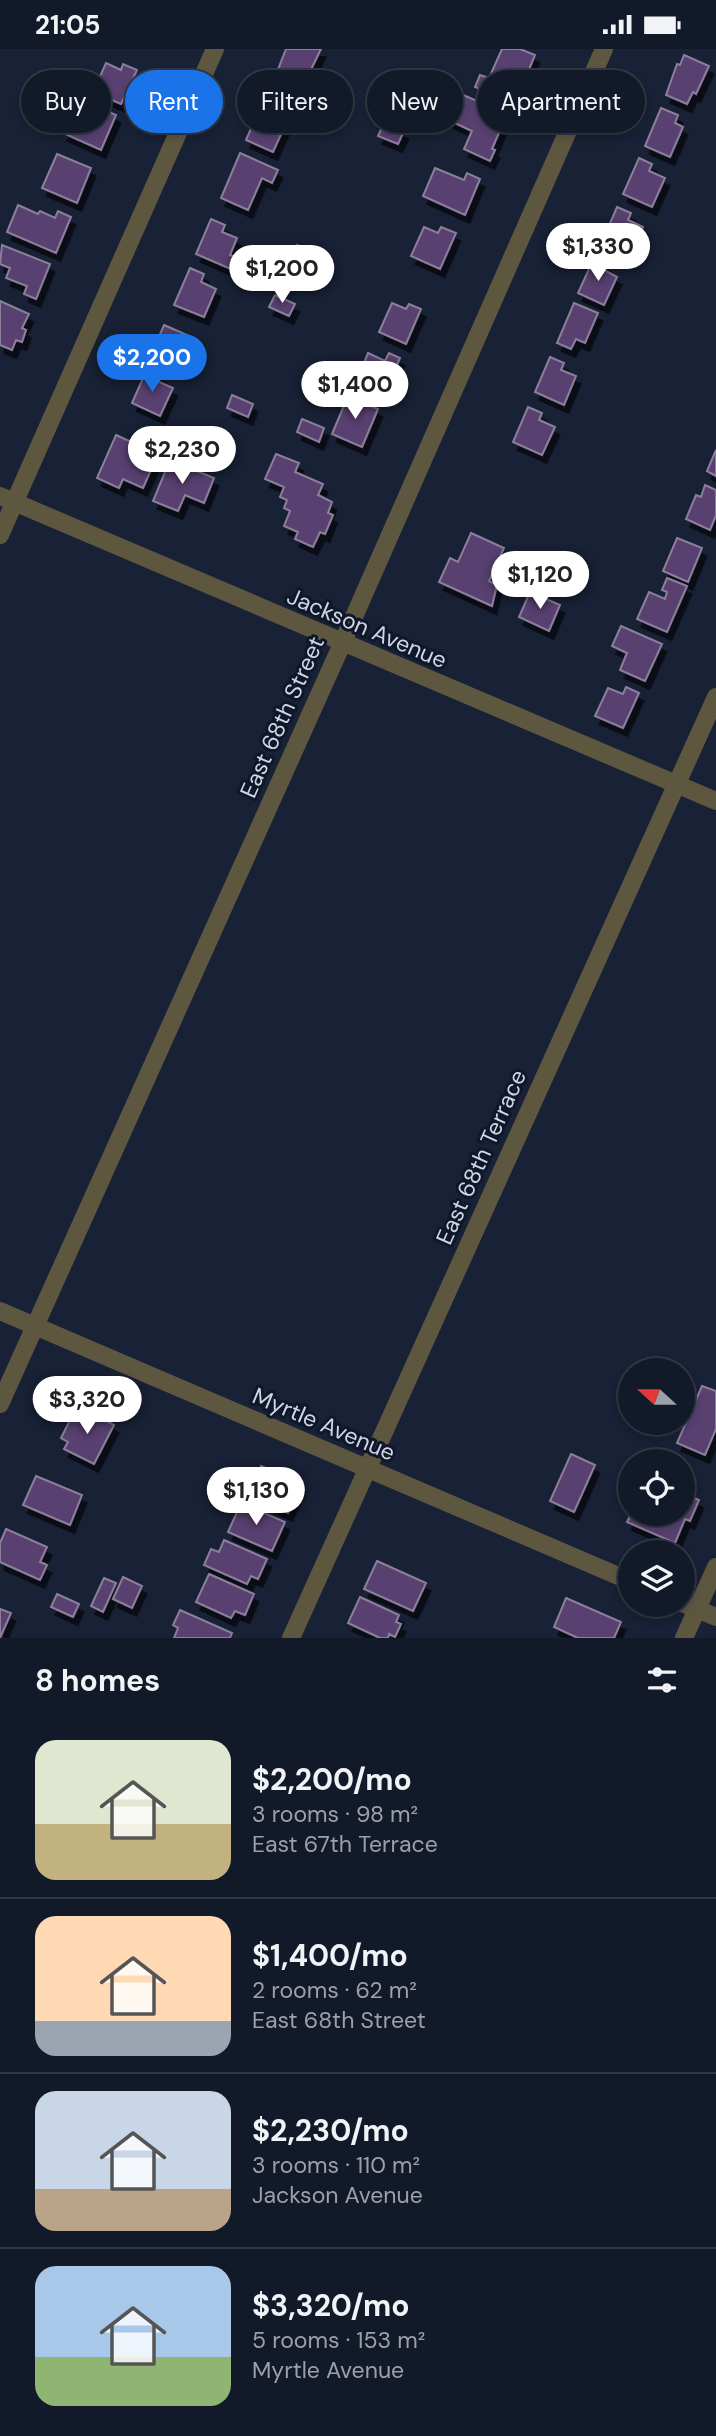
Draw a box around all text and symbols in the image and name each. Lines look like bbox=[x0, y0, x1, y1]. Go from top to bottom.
text: 21:05 bbox=[35, 8, 101, 42]
chip: Buy bbox=[21, 70, 111, 133]
chip: Rent bbox=[125, 70, 223, 133]
chip: Filters bbox=[237, 70, 353, 133]
chip: New bbox=[367, 70, 463, 133]
chip: Apartment bbox=[477, 70, 645, 133]
pin: $1,330 bbox=[541, 223, 655, 283]
text: $1,330 bbox=[562, 231, 634, 261]
pin: $1,200 bbox=[225, 245, 339, 305]
text: $1,200 bbox=[245, 253, 319, 283]
pin: $2,200 bbox=[95, 335, 209, 394]
text: $2,200 bbox=[113, 342, 191, 372]
pin: $1,400 bbox=[298, 361, 412, 421]
text: $1,400 bbox=[317, 369, 393, 399]
pin: $2,230 bbox=[125, 427, 239, 486]
text: $2,230 bbox=[144, 434, 220, 464]
pin: $1,120 bbox=[483, 552, 597, 611]
text: $1,120 bbox=[507, 559, 573, 589]
street label: Jackson Avenue bbox=[283, 581, 451, 675]
street label: East 68th Street bbox=[233, 632, 331, 802]
street label: East 68th Terrace bbox=[429, 1065, 533, 1249]
north arrow bbox=[618, 1358, 695, 1435]
map controls bbox=[618, 1358, 695, 1617]
pin: $3,320 bbox=[30, 1377, 144, 1436]
street label: Myrtle Avenue bbox=[248, 1380, 400, 1468]
text: $3,320 bbox=[49, 1384, 125, 1414]
button: locate bbox=[618, 1449, 695, 1526]
pin: $1,130 bbox=[199, 1467, 313, 1527]
text: $1,130 bbox=[223, 1475, 289, 1505]
button: layers bbox=[618, 1540, 695, 1617]
text: 8 homes bbox=[35, 1661, 160, 1700]
icon: filters bbox=[643, 1661, 681, 1699]
text: $2,200/mo bbox=[252, 1760, 412, 1799]
icon: home bbox=[91, 1768, 175, 1852]
text: 3 rooms · 98 m² bbox=[252, 1799, 418, 1829]
text: East 67th Terrace bbox=[252, 1829, 438, 1859]
text: $1,400/mo bbox=[252, 1936, 408, 1975]
icon: home bbox=[91, 1944, 175, 2028]
text: 2 rooms · 62 m² bbox=[252, 1975, 417, 2005]
text: East 68th Street bbox=[252, 2005, 426, 2035]
text: $2,230/mo bbox=[252, 2111, 409, 2150]
icon: home bbox=[91, 2119, 175, 2203]
text: 3 rooms · 110 m² bbox=[252, 2150, 420, 2180]
text: Jackson Avenue bbox=[252, 2180, 423, 2210]
text: $3,320/mo bbox=[252, 2286, 410, 2325]
icon: home bbox=[91, 2294, 175, 2378]
text: 5 rooms · 153 m² bbox=[252, 2325, 425, 2355]
text: Myrtle Avenue bbox=[252, 2355, 404, 2385]

